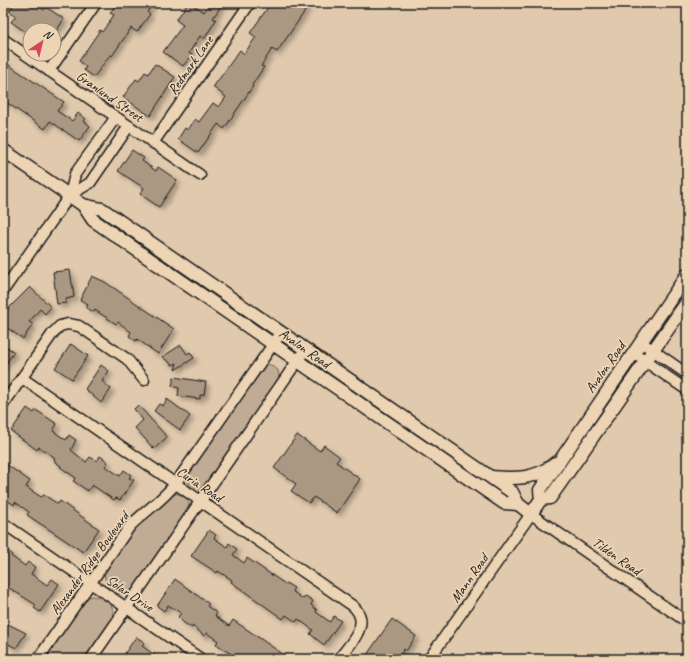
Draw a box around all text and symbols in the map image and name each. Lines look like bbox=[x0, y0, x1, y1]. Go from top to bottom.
north arrow bbox=[22, 22, 62, 62]
text: N bbox=[41, 26, 56, 43]
street label: Redmark Lane bbox=[164, 31, 218, 98]
street label: Granlund Street bbox=[73, 67, 147, 126]
street label: Avalon Road bbox=[276, 325, 336, 374]
street label: Avalon Road bbox=[582, 336, 631, 396]
street label: Curia Road bbox=[174, 463, 228, 507]
street label: Alexander Ridge Boulevard bbox=[46, 507, 134, 618]
street label: Tilden Road bbox=[589, 534, 646, 581]
street label: Mann Road bbox=[447, 549, 494, 606]
street label: Solar Drive bbox=[103, 572, 158, 616]

